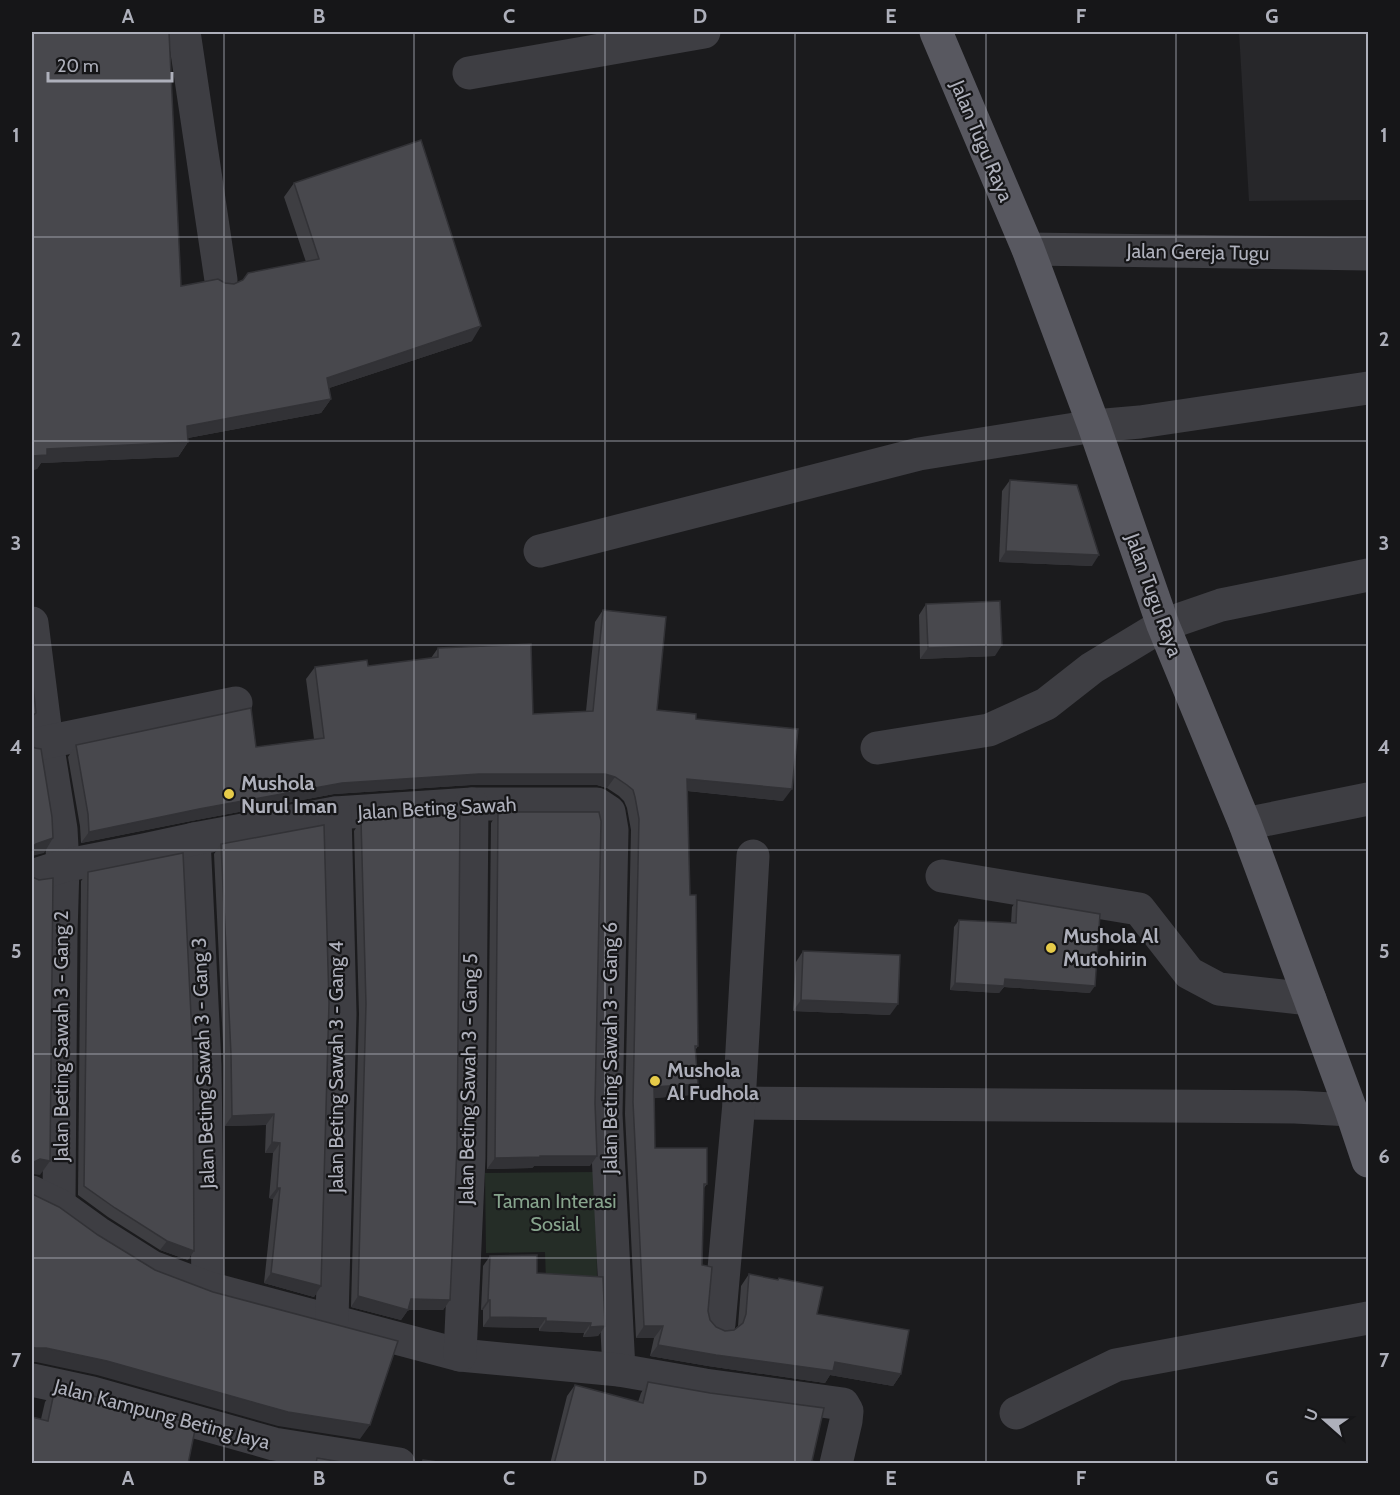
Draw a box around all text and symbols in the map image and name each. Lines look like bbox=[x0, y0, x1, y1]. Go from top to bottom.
text: A bbox=[122, 4, 135, 28]
text: B bbox=[313, 4, 325, 28]
text: C bbox=[503, 4, 515, 28]
text: D bbox=[693, 4, 707, 28]
text: E bbox=[885, 4, 897, 28]
text: F bbox=[1076, 4, 1087, 28]
text: G bbox=[1265, 4, 1279, 28]
scale bar bbox=[48, 45, 172, 83]
text: 20 m bbox=[57, 55, 99, 77]
street label: Jalan Tugu Raya bbox=[945, 76, 1019, 206]
text: 1 bbox=[12, 123, 20, 147]
text: 1 bbox=[1380, 123, 1388, 147]
street label: Jalan Gereja Tugu bbox=[1126, 239, 1269, 265]
text: 2 bbox=[11, 327, 21, 351]
text: 2 bbox=[1379, 327, 1389, 351]
street label: Jalan Tugu Raya bbox=[1120, 529, 1188, 660]
text: 3 bbox=[11, 531, 21, 555]
text: 3 bbox=[1379, 531, 1389, 555]
text: 4 bbox=[10, 735, 22, 759]
text: 4 bbox=[1378, 735, 1390, 759]
place label: Mushola Nurul Iman bbox=[241, 771, 337, 818]
marker: Mushola Nurul Iman bbox=[222, 787, 236, 801]
street label: Jalan Beting Sawah bbox=[356, 792, 517, 824]
street label: Jalan Beting Sawah 3 - Gang 2 bbox=[49, 910, 73, 1163]
street label: Jalan Beting Sawah 3 - Gang 6 bbox=[598, 922, 622, 1175]
place label: Mushola Al Mutohirin bbox=[1063, 924, 1159, 971]
street label: Jalan Beting Sawah 3 - Gang 3 bbox=[187, 937, 219, 1190]
text: 5 bbox=[11, 939, 21, 963]
text: 5 bbox=[1379, 939, 1389, 963]
street label: Jalan Beting Sawah 3 - Gang 4 bbox=[324, 940, 348, 1194]
marker: Mushola Al Mutohirin bbox=[1044, 941, 1058, 955]
street label: Jalan Beting Sawah 3 - Gang 5 bbox=[454, 953, 482, 1206]
place label: Mushola Al Fudhola bbox=[667, 1058, 759, 1105]
marker: Mushola Al Fudhola bbox=[648, 1074, 662, 1088]
text: 6 bbox=[10, 1144, 22, 1168]
text: 6 bbox=[1378, 1144, 1390, 1168]
park label: Taman Interasi Sosial bbox=[494, 1189, 617, 1236]
text: 7 bbox=[11, 1348, 22, 1372]
text: 7 bbox=[1379, 1348, 1390, 1372]
street label: Jalan Kampung Beting Jaya bbox=[50, 1373, 273, 1455]
north arrow bbox=[1295, 1390, 1355, 1450]
text: U bbox=[1301, 1406, 1322, 1424]
text: A bbox=[122, 1466, 135, 1490]
text: B bbox=[313, 1466, 325, 1490]
text: C bbox=[503, 1466, 515, 1490]
text: D bbox=[693, 1466, 707, 1490]
text: E bbox=[885, 1466, 897, 1490]
text: F bbox=[1076, 1466, 1087, 1490]
text: G bbox=[1265, 1466, 1279, 1490]

